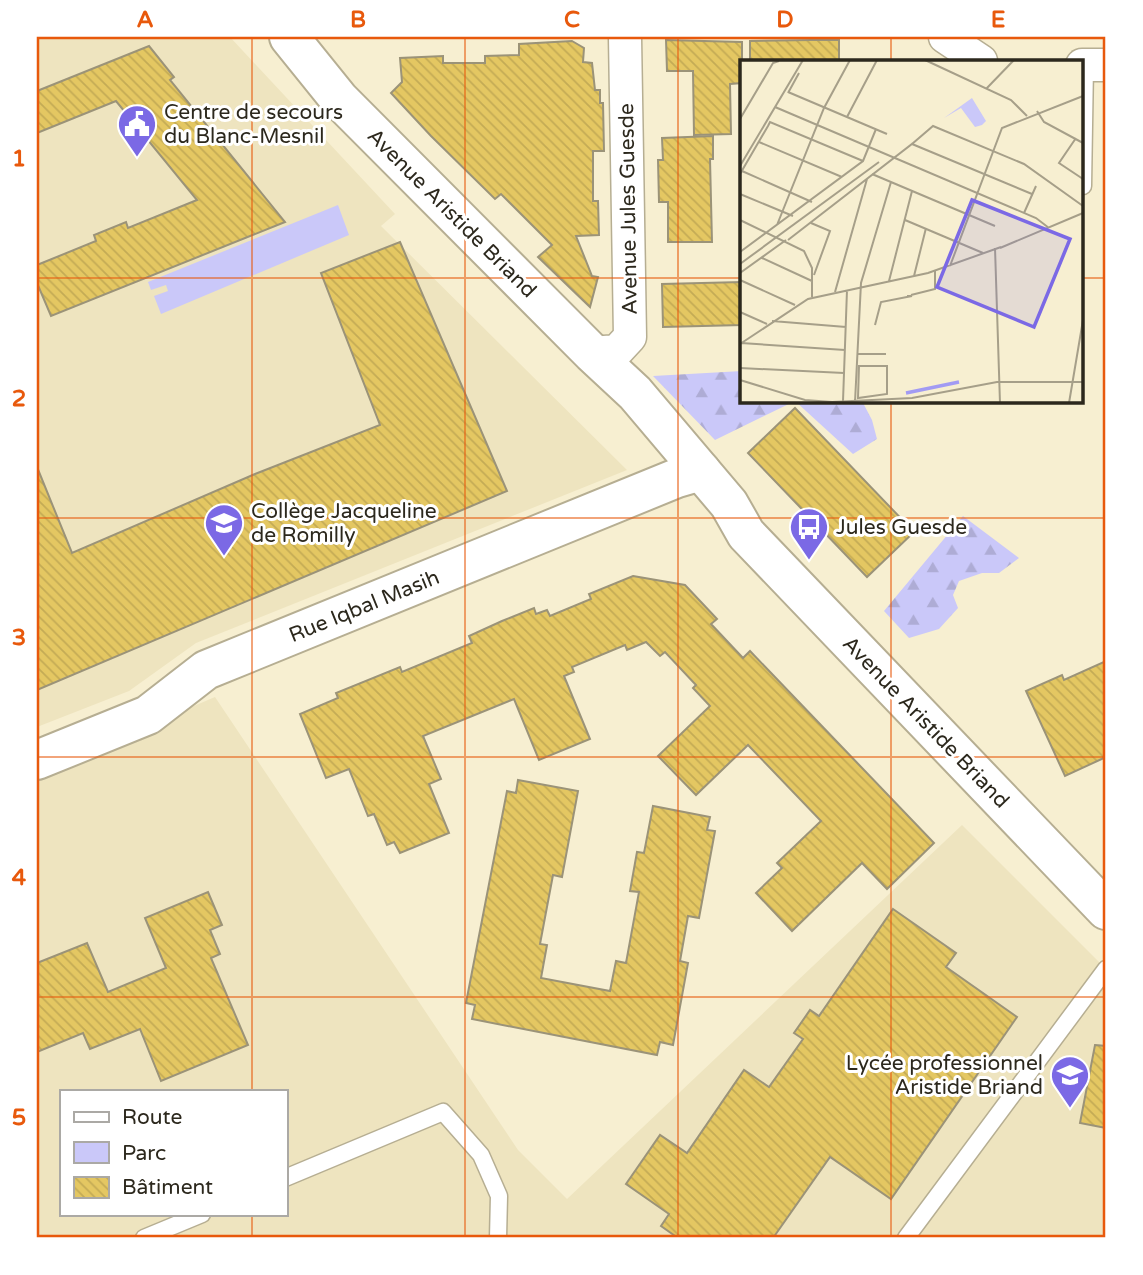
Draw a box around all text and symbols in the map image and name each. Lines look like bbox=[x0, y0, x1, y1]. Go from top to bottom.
text: A bbox=[136, 6, 154, 34]
text: B bbox=[350, 6, 366, 34]
text: C bbox=[564, 6, 580, 34]
text: D bbox=[776, 6, 794, 34]
text: E bbox=[991, 6, 1005, 34]
inset map bbox=[740, 60, 1084, 402]
place label: Centre de secours du Blanc-Mesnil bbox=[164, 100, 343, 149]
public building icon: Centre de secours du Blanc-Mesnil bbox=[116, 103, 158, 158]
street label: Avenue Jules Guesde bbox=[614, 103, 643, 315]
street label: Avenue Aristide Briand bbox=[362, 124, 541, 303]
text: 1 bbox=[12, 145, 26, 173]
text: 2 bbox=[12, 385, 26, 413]
place label: Collège Jacqueline de Romilly bbox=[251, 499, 437, 548]
school or university icon: Collège Jacqueline de Romilly bbox=[203, 502, 245, 557]
bus stop icon: Jules Guesde bbox=[788, 506, 830, 561]
place label: Jules Guesde bbox=[836, 515, 967, 540]
street label: Rue Iqbal Masih bbox=[285, 565, 443, 648]
text: 3 bbox=[12, 624, 26, 652]
street label: Avenue Aristide Briand bbox=[837, 631, 1014, 813]
text: 4 bbox=[12, 864, 27, 892]
place label: Lycée professionnel Aristide Briand bbox=[846, 1051, 1043, 1100]
school or university icon: Lycée professionnel Aristide Briand bbox=[1049, 1054, 1091, 1109]
legend bbox=[60, 1090, 287, 1216]
text: 5 bbox=[12, 1104, 26, 1132]
text: Route bbox=[122, 1105, 182, 1130]
text: Parc bbox=[122, 1141, 166, 1166]
text: Bâtiment bbox=[122, 1175, 213, 1200]

